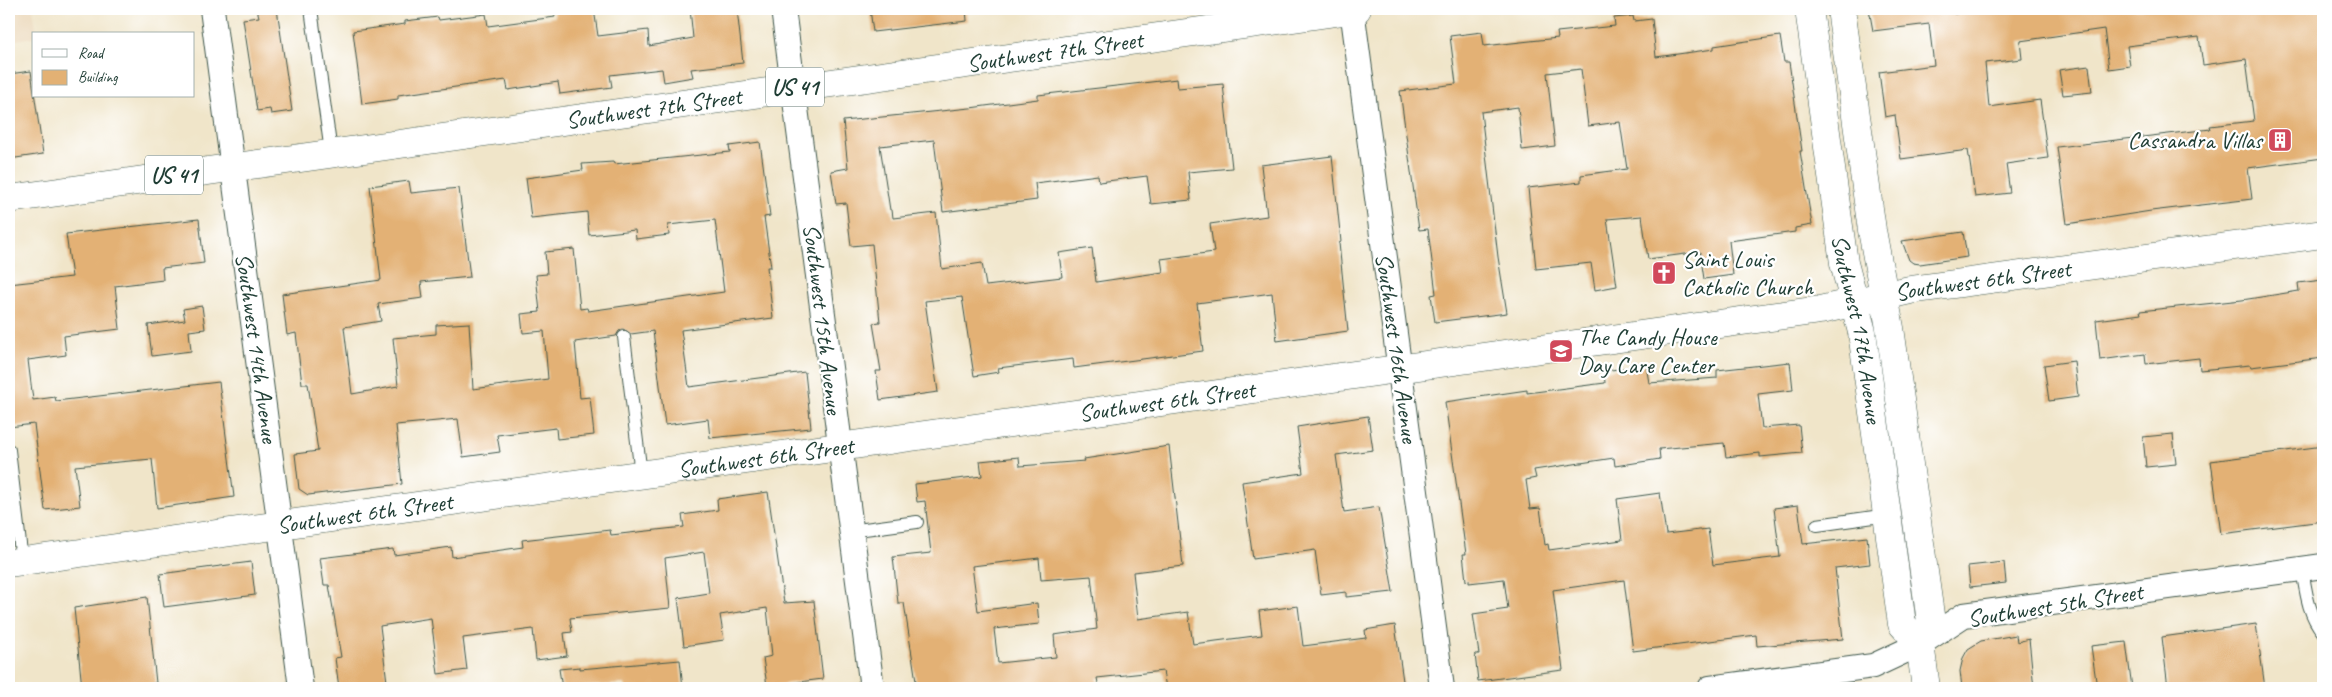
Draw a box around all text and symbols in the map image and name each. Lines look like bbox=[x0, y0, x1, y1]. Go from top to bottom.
street label: Southwest 7th Street bbox=[965, 24, 1147, 79]
legend bbox=[32, 32, 195, 98]
text: Road bbox=[78, 44, 105, 63]
road number: US 41 bbox=[766, 67, 824, 106]
text: Building bbox=[78, 68, 118, 87]
street label: Southwest 7th Street bbox=[564, 81, 745, 135]
place label: Cassandra Villas bbox=[2128, 125, 2264, 155]
building icon: Cassandra Villas bbox=[2267, 127, 2293, 153]
road number: US 41 bbox=[145, 156, 203, 194]
street label: Southwest 15th Avenue bbox=[796, 222, 850, 418]
street label: Southwest 17th Avenue bbox=[1825, 233, 1890, 427]
place label: Saint Louis Catholic Church bbox=[1682, 244, 1814, 302]
street label: Southwest 14th Avenue bbox=[229, 251, 285, 447]
street label: Southwest 16th Avenue bbox=[1369, 251, 1425, 447]
street label: Southwest 6th Street bbox=[1892, 253, 2074, 308]
church icon: Saint Louis Catholic Church bbox=[1651, 260, 1677, 286]
place label: The Candy House Day Care Center bbox=[1578, 322, 1719, 380]
school or university icon: The Candy House Day Care Center bbox=[1548, 338, 1574, 364]
street label: Southwest 6th Street bbox=[1077, 374, 1259, 428]
street label: Southwest 6th Street bbox=[676, 430, 857, 484]
street label: Southwest 6th Street bbox=[275, 486, 456, 540]
street label: Southwest 5th Street bbox=[1965, 576, 2147, 634]

